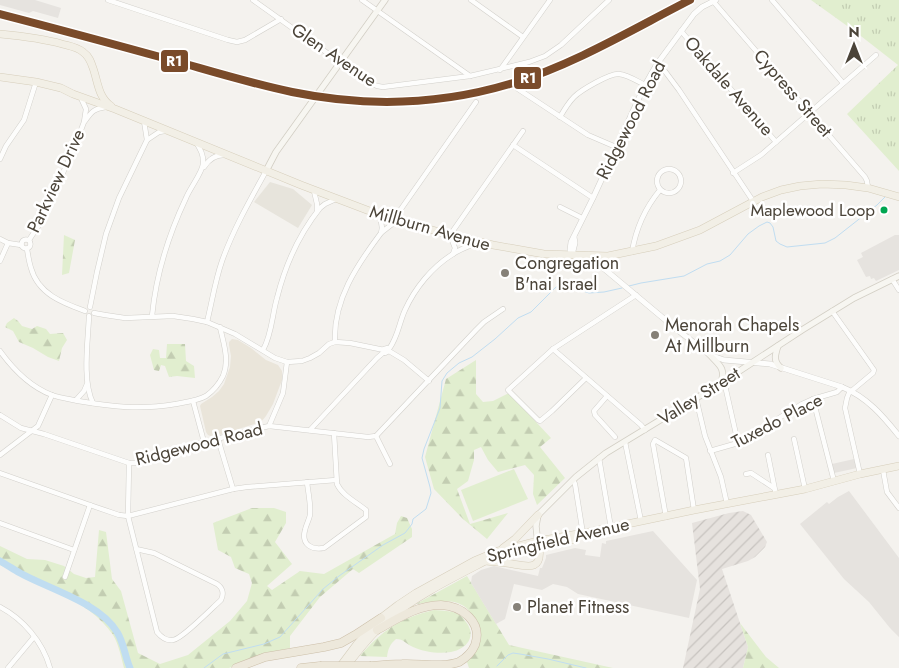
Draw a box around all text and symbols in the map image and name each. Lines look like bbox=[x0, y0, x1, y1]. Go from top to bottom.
street label: Glen Avenue bbox=[286, 17, 382, 93]
north arrow bbox=[829, 20, 879, 70]
text: N bbox=[848, 22, 860, 42]
street label: Oakdale Avenue bbox=[678, 30, 780, 142]
street label: Cypress Street bbox=[748, 44, 839, 143]
line badge: R1 bbox=[160, 49, 189, 73]
text: R1 bbox=[166, 51, 182, 71]
street label: Ridgewood Road bbox=[590, 56, 672, 184]
line badge: R1 bbox=[513, 66, 542, 90]
text: R1 bbox=[520, 68, 536, 88]
street label: Parkview Drive bbox=[21, 125, 91, 237]
street label: Millburn Avenue bbox=[367, 198, 493, 258]
place label: Maplewood Loop bbox=[750, 198, 875, 222]
marker: Maplewood Loop bbox=[879, 205, 889, 215]
place label: Congregation B'nai Israel bbox=[515, 250, 619, 297]
marker: Congregation B'nai Israel bbox=[499, 267, 511, 279]
place label: Menorah Chapels At Millburn bbox=[665, 312, 799, 359]
marker: Menorah Chapels At Millburn bbox=[649, 329, 661, 341]
street label: Valley Street bbox=[653, 360, 746, 431]
street label: Tuxedo Place bbox=[727, 387, 827, 455]
street label: Ridgewood Road bbox=[133, 416, 265, 472]
street label: Springfield Avenue bbox=[484, 511, 632, 569]
place label: Planet Fitness bbox=[527, 594, 629, 620]
marker: Planet Fitness bbox=[511, 601, 523, 613]

